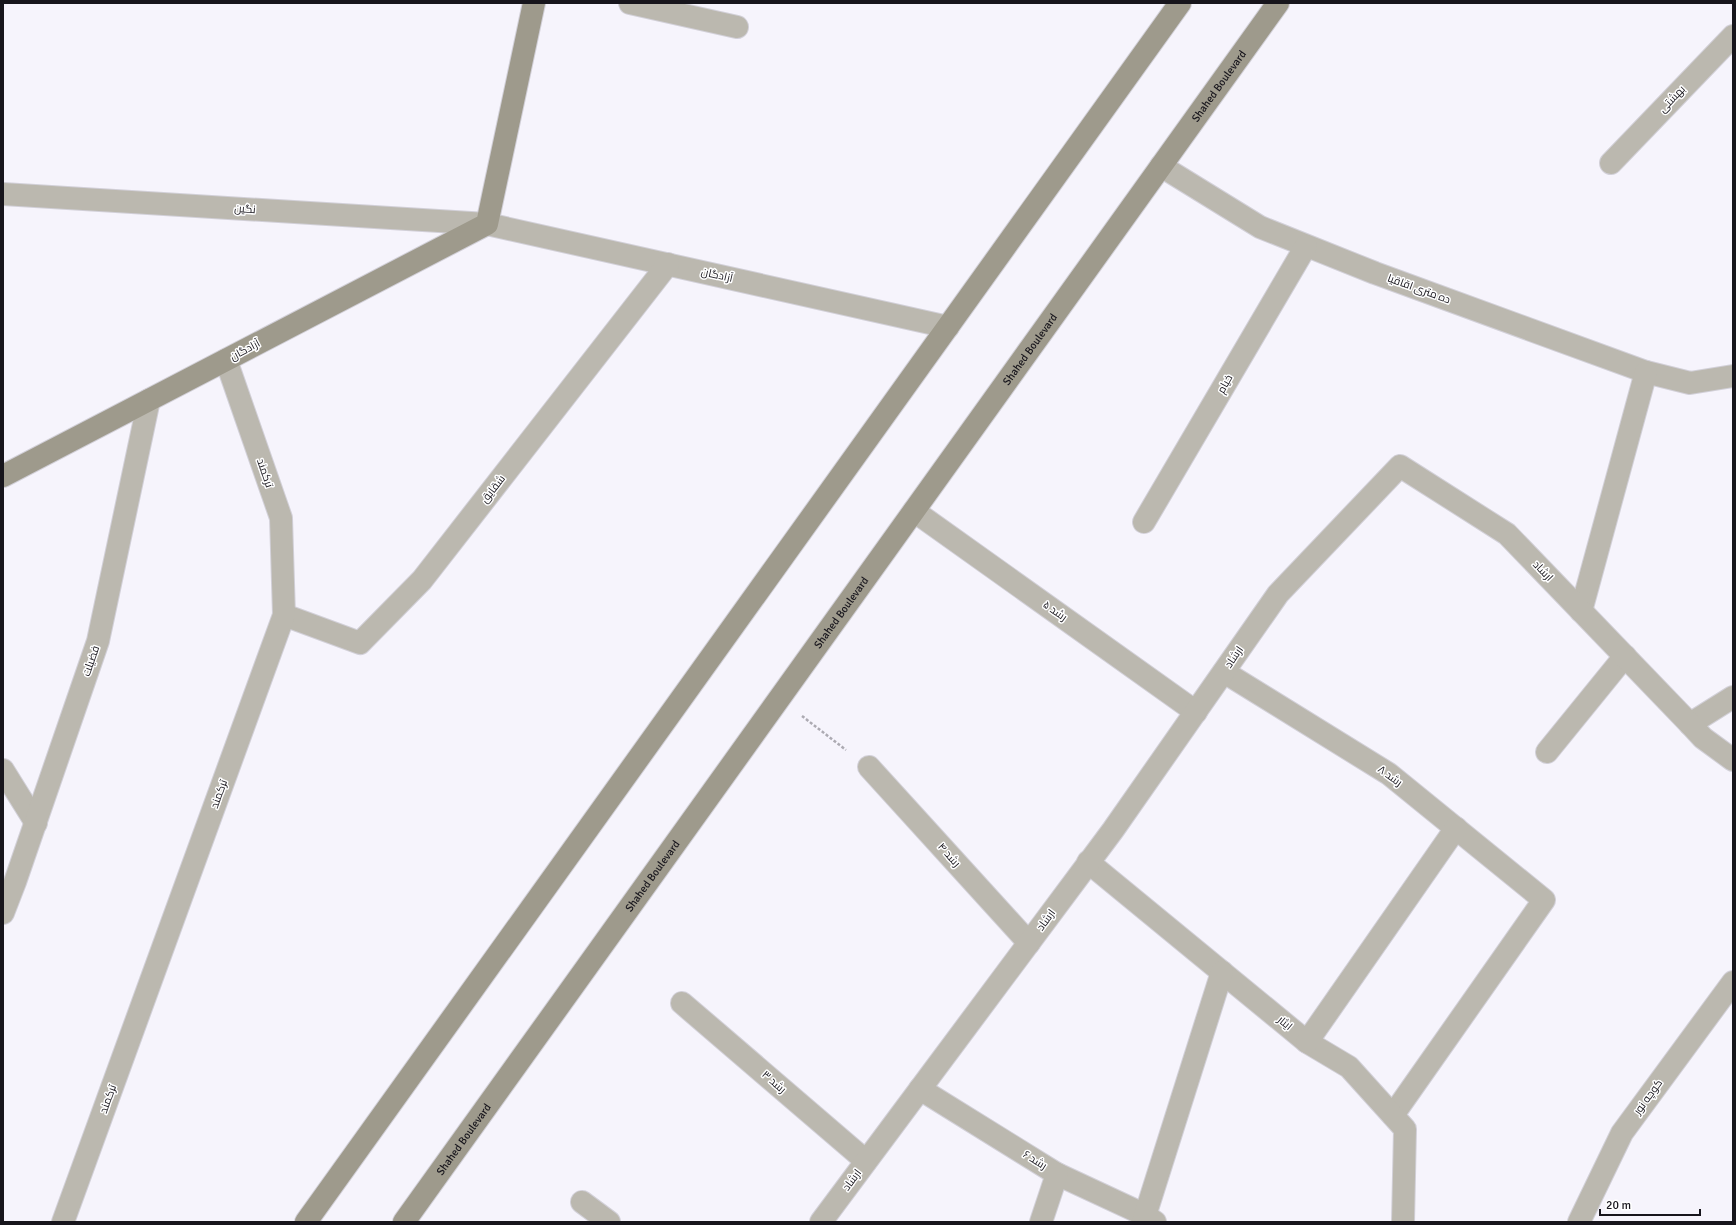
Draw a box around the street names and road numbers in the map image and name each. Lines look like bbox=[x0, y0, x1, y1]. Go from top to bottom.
street label: Shahed Boulevard bbox=[1189, 47, 1249, 124]
street label: بهشتی bbox=[1656, 83, 1688, 115]
street label: نگین bbox=[234, 202, 256, 216]
street label: آزادگان bbox=[700, 265, 734, 285]
street label: ده متری اقاقیا bbox=[1386, 272, 1452, 306]
street label: Shahed Boulevard bbox=[1000, 311, 1060, 387]
street label: آزادگان bbox=[228, 337, 262, 363]
street label: خیام bbox=[1214, 372, 1236, 396]
street label: ترکمند bbox=[254, 457, 276, 489]
street label: شقایق bbox=[478, 472, 508, 506]
street label: ارشاد bbox=[1530, 558, 1556, 584]
street label: Shahed Boulevard bbox=[811, 574, 871, 651]
street label: رشد ۵ bbox=[1040, 598, 1070, 624]
street label: فضیلت bbox=[80, 644, 102, 678]
street label: ارشاد bbox=[1222, 644, 1246, 670]
street label: رشد ۸ bbox=[1375, 763, 1405, 789]
street label: ترکمند bbox=[208, 778, 230, 810]
street label: Shahed Boulevard bbox=[622, 837, 682, 914]
street label: رشد ۴ bbox=[935, 840, 963, 870]
street label: ارشاد bbox=[1034, 907, 1058, 933]
street label: ایثار bbox=[1274, 1012, 1295, 1033]
street label: رشد ۳ bbox=[759, 1068, 789, 1096]
street label: کوچه نور bbox=[1630, 1077, 1665, 1118]
street label: ترکمند bbox=[97, 1083, 119, 1115]
street label: Shahed Boulevard bbox=[433, 1101, 494, 1177]
street label: رشد ۶ bbox=[1021, 1148, 1049, 1172]
street label: ارشاد bbox=[840, 1167, 864, 1193]

